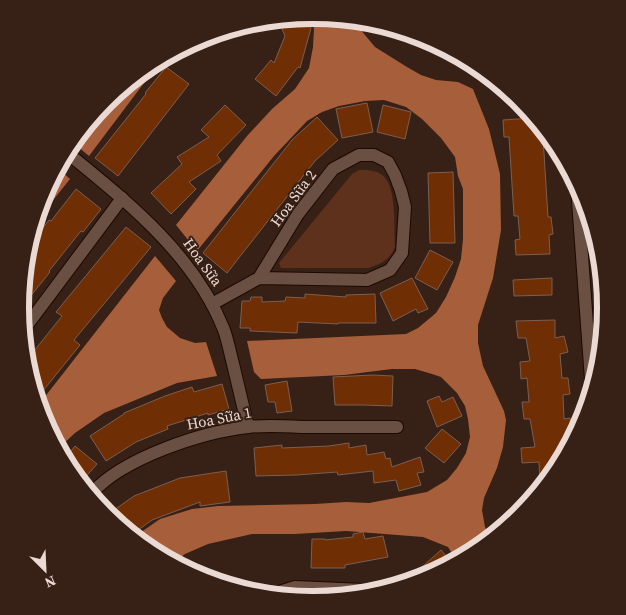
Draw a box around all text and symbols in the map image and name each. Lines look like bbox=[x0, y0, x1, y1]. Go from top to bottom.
street label: Hoa Sữa 2 bbox=[265, 165, 321, 231]
street label: Hoa Sữa bbox=[178, 234, 228, 291]
street label: Hoa Sữa 1 bbox=[185, 401, 253, 435]
north arrow bbox=[20, 545, 70, 595]
text: N bbox=[42, 571, 59, 593]

